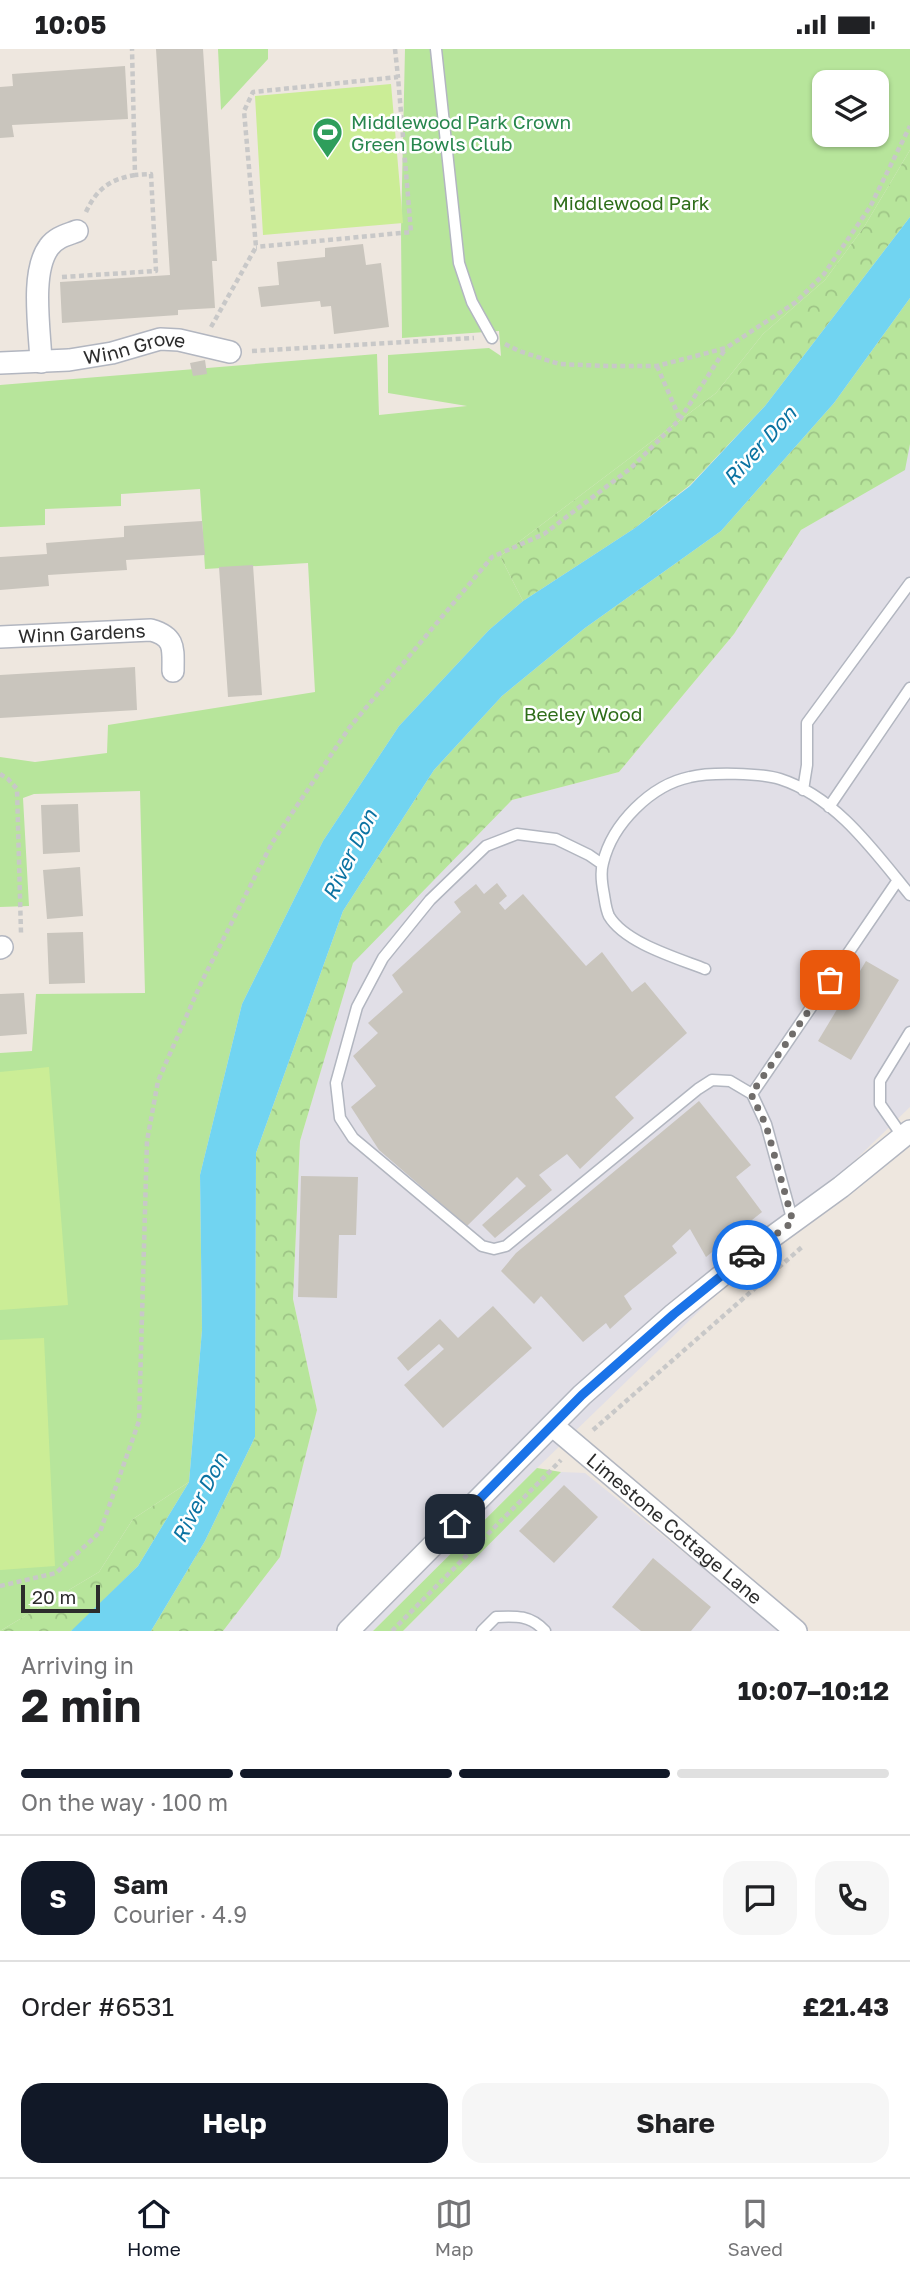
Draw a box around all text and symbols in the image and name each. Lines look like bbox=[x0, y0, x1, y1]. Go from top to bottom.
text: 10:05 bbox=[35, 9, 106, 40]
map controls bbox=[812, 70, 889, 147]
button: layers bbox=[812, 70, 889, 147]
place label: Middlewood Park Crown Green Bowls Club bbox=[351, 110, 571, 155]
sports icon: Middlewood Park Crown Green Bowls Club bbox=[311, 116, 345, 160]
park label: Middlewood Park bbox=[552, 191, 710, 214]
street label: Winn Grove bbox=[82, 326, 188, 368]
water label: River Don bbox=[717, 400, 802, 490]
street label: Winn Gardens bbox=[18, 618, 146, 647]
park label: Beeley Wood bbox=[524, 702, 642, 725]
water label: River Don bbox=[316, 804, 383, 904]
pin bbox=[800, 950, 860, 1010]
icon: bag bbox=[811, 961, 849, 999]
courier bbox=[712, 1220, 782, 1290]
icon: car bbox=[728, 1236, 766, 1274]
water label: River Don bbox=[165, 1447, 233, 1547]
street label: Limestone Cottage Lane bbox=[582, 1448, 767, 1609]
pin bbox=[425, 1494, 485, 1554]
icon: home bbox=[436, 1505, 474, 1543]
scale bar bbox=[21, 1582, 100, 1614]
text: 20 m bbox=[32, 1585, 76, 1608]
text: Arriving in bbox=[21, 1651, 134, 1679]
text: 10:07–10:12 bbox=[738, 1675, 889, 1706]
text: 2 min bbox=[21, 1677, 141, 1732]
text: On the way · 100 m bbox=[21, 1788, 228, 1816]
button: chat bbox=[723, 1861, 797, 1935]
button: phone bbox=[815, 1861, 889, 1935]
text: Sam bbox=[113, 1869, 168, 1900]
text: S bbox=[49, 1883, 67, 1914]
text: Courier · 4.9 bbox=[113, 1900, 247, 1928]
text: Order #6531 bbox=[21, 1991, 174, 2022]
text: £21.43 bbox=[802, 1991, 889, 2022]
button: Help bbox=[21, 2083, 448, 2163]
button: Share bbox=[462, 2083, 889, 2163]
tab: Home bbox=[127, 2195, 181, 2260]
tab: Map bbox=[435, 2195, 473, 2260]
tab: Saved bbox=[727, 2195, 783, 2260]

